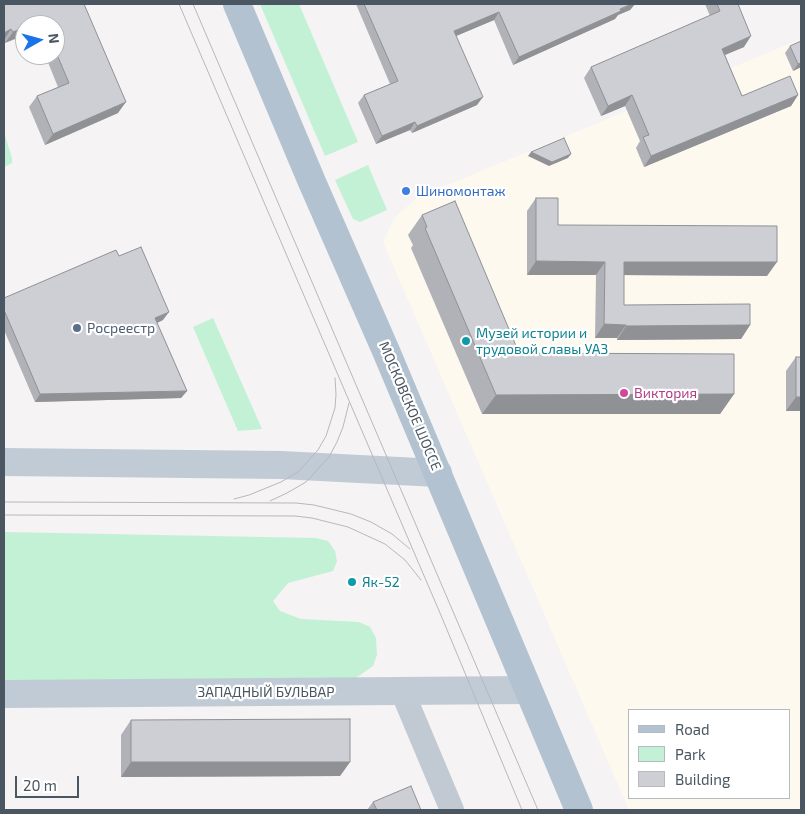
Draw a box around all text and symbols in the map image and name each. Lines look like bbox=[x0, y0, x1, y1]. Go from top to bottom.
north arrow bbox=[15, 15, 65, 65]
text: N bbox=[45, 32, 63, 44]
place label: Шиномонтаж bbox=[416, 183, 506, 199]
marker: Шиномонтаж bbox=[400, 185, 412, 197]
place label: Росреестр bbox=[87, 320, 155, 336]
marker: Росреестр bbox=[71, 322, 83, 334]
place label: Музей истории и трудовой славы УАЗ bbox=[476, 325, 608, 358]
marker: Музей истории и трудовой славы УАЗ bbox=[460, 335, 472, 347]
street label: МОСКОВСКОЕ ШОССЕ bbox=[375, 339, 445, 473]
place label: Виктория bbox=[634, 385, 697, 401]
marker: Виктория bbox=[618, 387, 630, 399]
place label: Як-52 bbox=[362, 574, 400, 590]
marker: Як-52 bbox=[346, 576, 358, 588]
street label: ЗАПАДНЫЙ БУЛЬВАР bbox=[198, 684, 334, 700]
legend bbox=[628, 709, 790, 799]
text: Road bbox=[675, 720, 710, 738]
text: Park bbox=[675, 745, 706, 763]
scale bar bbox=[18, 766, 81, 798]
text: Building bbox=[675, 770, 730, 788]
text: 20 m bbox=[23, 776, 57, 794]

